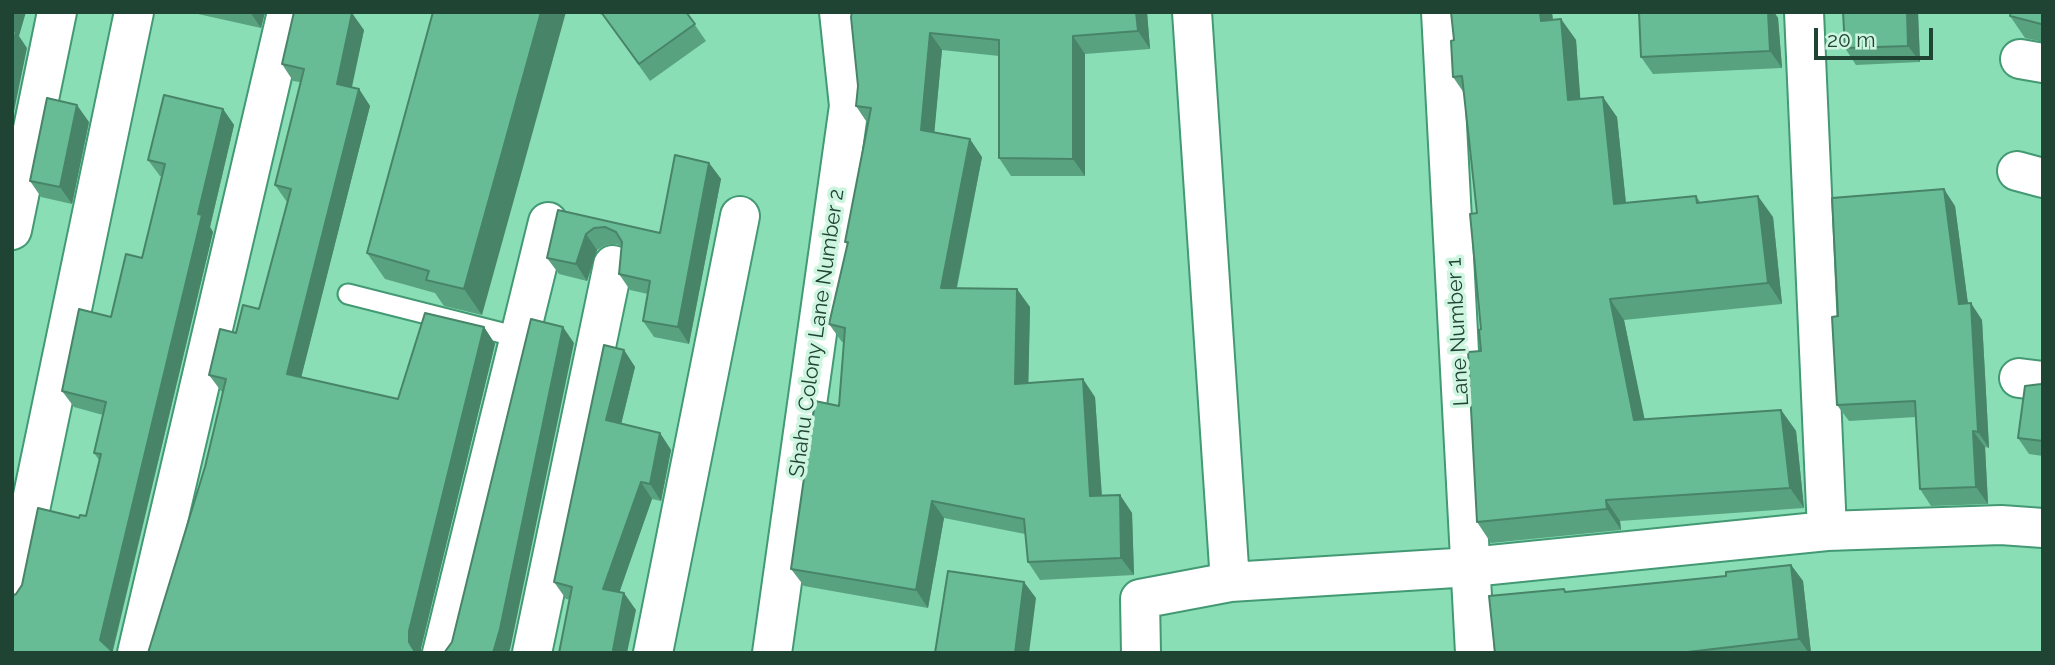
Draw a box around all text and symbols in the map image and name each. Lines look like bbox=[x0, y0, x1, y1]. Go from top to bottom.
scale bar bbox=[1817, 14, 1936, 58]
text: 20 m bbox=[1827, 27, 1875, 52]
street label: Shahu Colony Lane Number 2 bbox=[784, 187, 850, 479]
street label: Lane Number 1 bbox=[1442, 257, 1474, 407]

